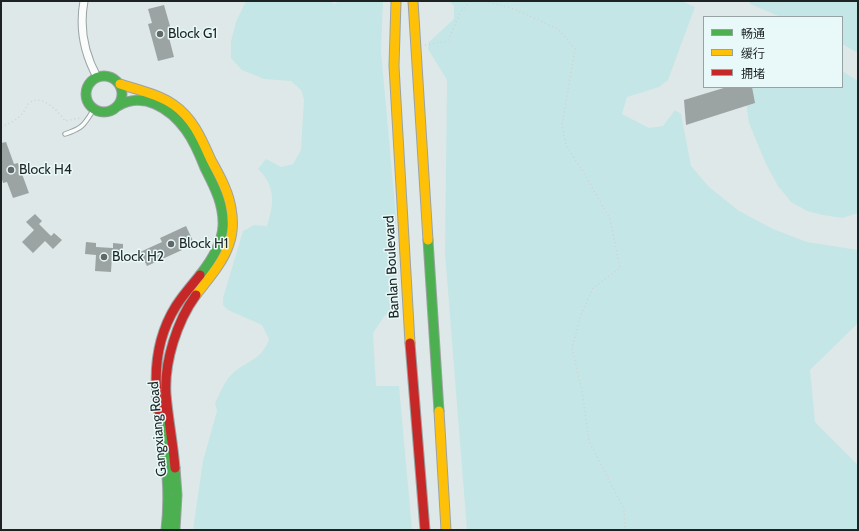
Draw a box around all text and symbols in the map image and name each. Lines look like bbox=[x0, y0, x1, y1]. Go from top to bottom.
legend bbox=[703, 16, 843, 88]
place label: Block G1 bbox=[168, 26, 217, 42]
text: 畅通 bbox=[741, 26, 765, 41]
marker: Block G1 bbox=[155, 29, 165, 39]
text: 缓行 bbox=[741, 46, 765, 61]
text: 拥堵 bbox=[741, 66, 765, 81]
place label: Block H4 bbox=[19, 162, 72, 178]
marker: Block H4 bbox=[6, 165, 16, 175]
street label: Banlan Boulevard bbox=[381, 215, 403, 319]
place label: Block H1 bbox=[179, 236, 228, 252]
marker: Block H1 bbox=[166, 239, 176, 249]
place label: Block H2 bbox=[112, 249, 164, 265]
marker: Block H2 bbox=[99, 252, 109, 262]
street label: Gangxiang Road bbox=[145, 381, 171, 477]

